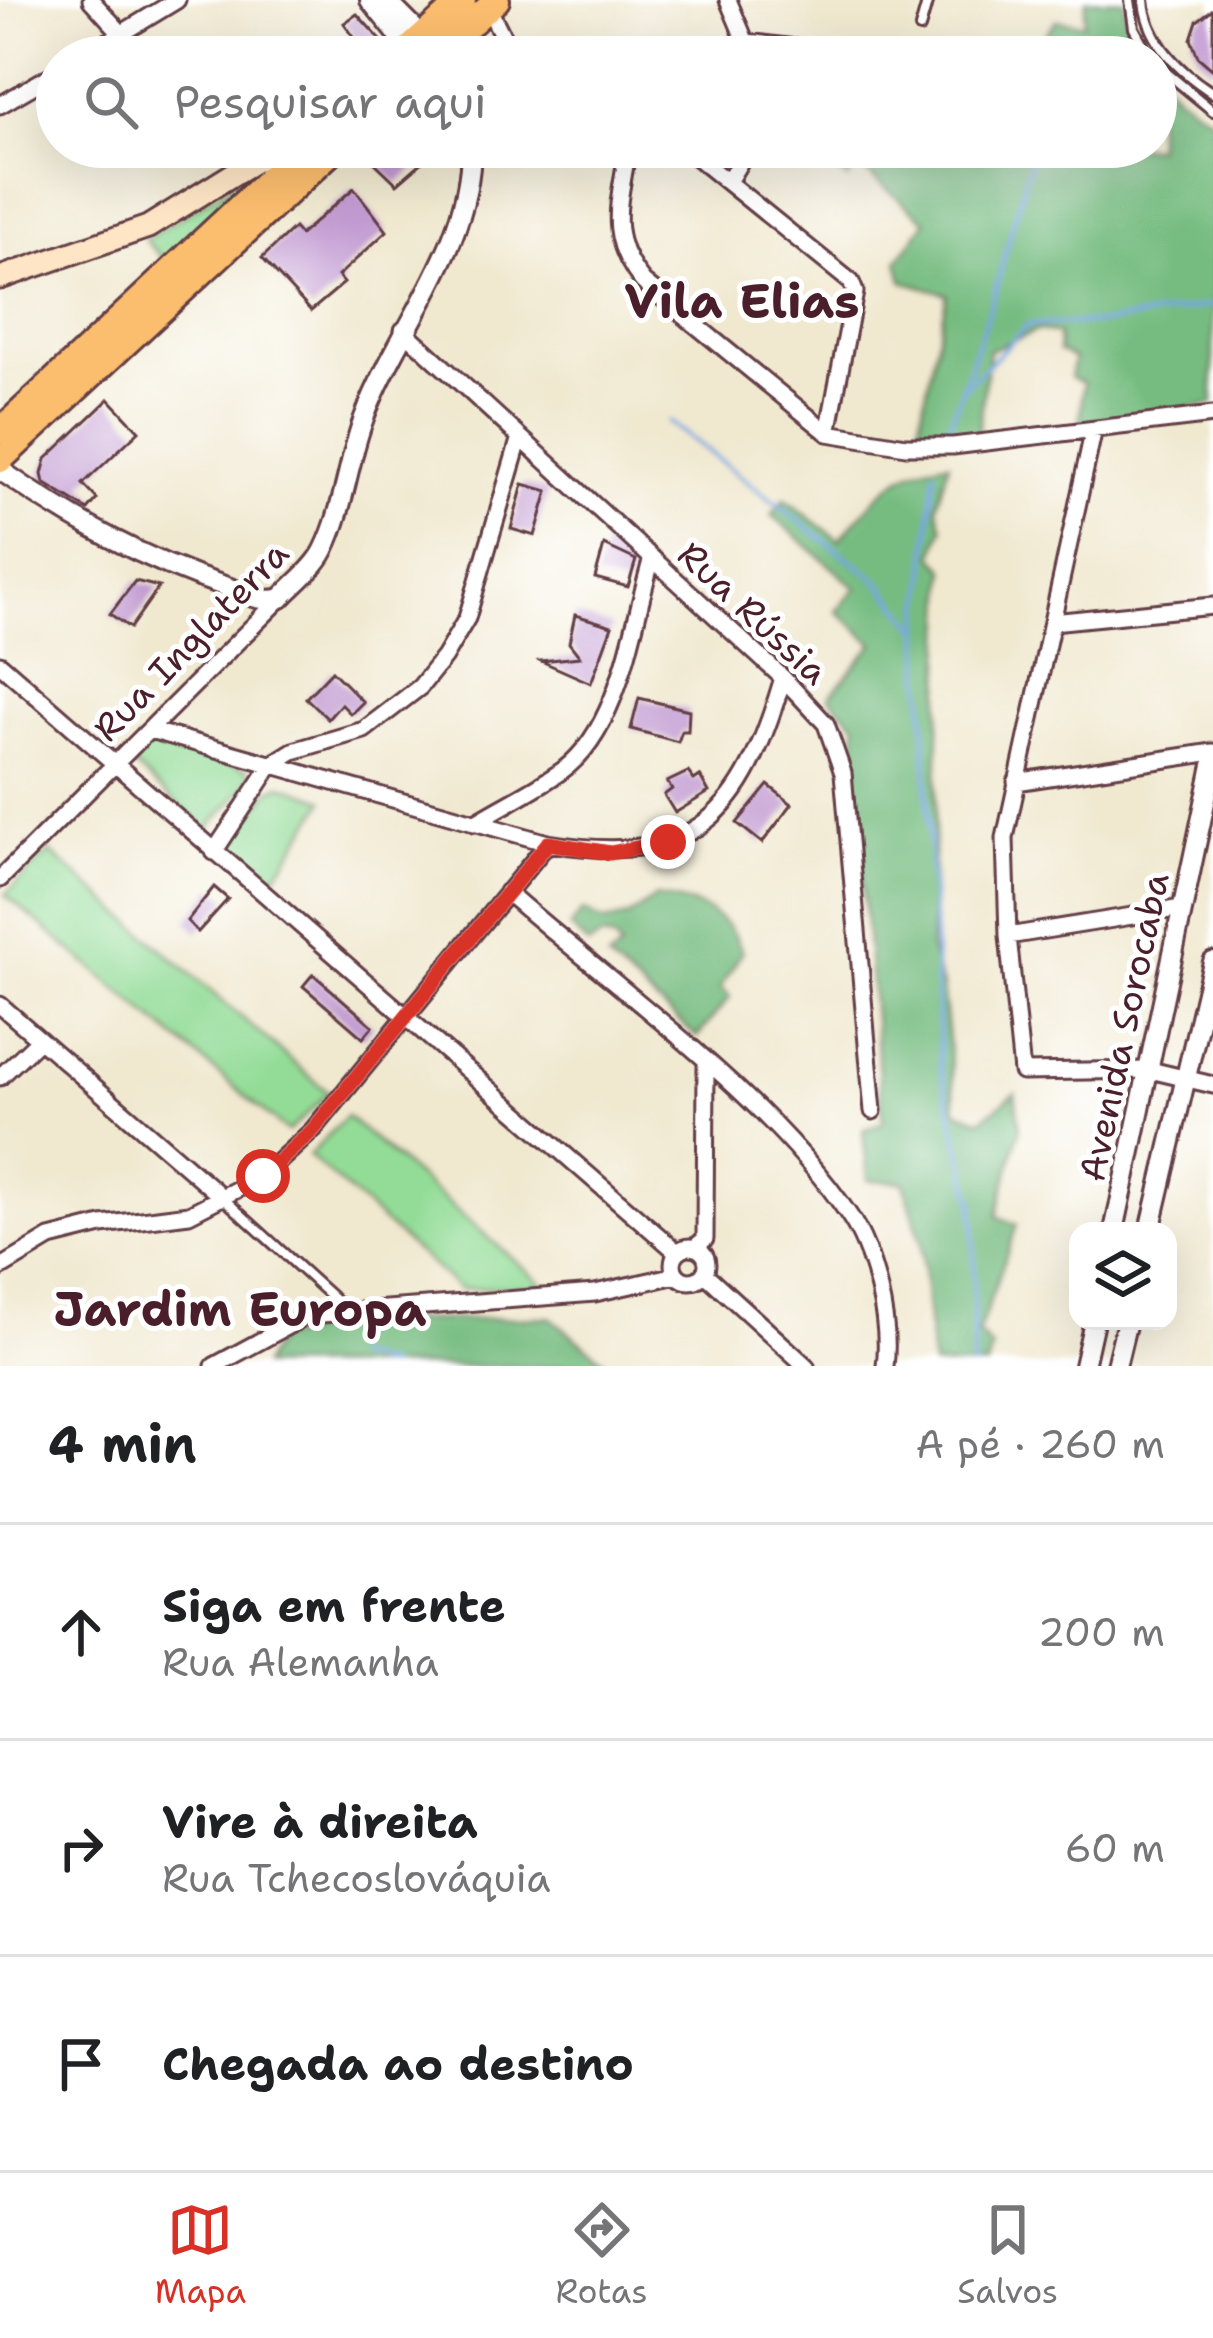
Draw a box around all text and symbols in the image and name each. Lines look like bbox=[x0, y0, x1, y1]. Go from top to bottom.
search box bbox=[36, 36, 1177, 168]
icon: search bbox=[78, 69, 144, 135]
text: Pesquisar aqui bbox=[174, 72, 487, 132]
district label: Vila Elias bbox=[624, 269, 860, 333]
street label: Rua Inglaterra bbox=[82, 530, 300, 752]
street label: Rua Rússia bbox=[667, 530, 839, 696]
route end bbox=[641, 815, 695, 869]
street label: Avenida Sorocaba bbox=[1067, 868, 1181, 1186]
route start bbox=[236, 1149, 290, 1203]
map controls bbox=[1069, 1222, 1177, 1330]
button: layers bbox=[1069, 1222, 1177, 1330]
district label: Jardim Europa bbox=[54, 1277, 427, 1341]
text: 4 min bbox=[48, 1410, 197, 1478]
text: A pé · 260 m bbox=[916, 1418, 1165, 1470]
text: Siga em frente bbox=[162, 1576, 506, 1636]
icon: ahead bbox=[48, 1599, 114, 1665]
text: 200 m bbox=[1038, 1606, 1165, 1658]
text: Rua Alemanha bbox=[162, 1636, 439, 1688]
text: Vire à direita bbox=[162, 1792, 478, 1852]
icon: right bbox=[48, 1815, 114, 1881]
text: 60 m bbox=[1065, 1822, 1165, 1874]
text: Rua Tchecoslováquia bbox=[162, 1852, 550, 1904]
icon: arrive bbox=[48, 2031, 114, 2097]
text: Chegada ao destino bbox=[162, 2034, 634, 2094]
tab: Mapa bbox=[155, 2197, 246, 2314]
tab: Rotas bbox=[556, 2197, 648, 2314]
tab: Salvos bbox=[957, 2197, 1058, 2314]

